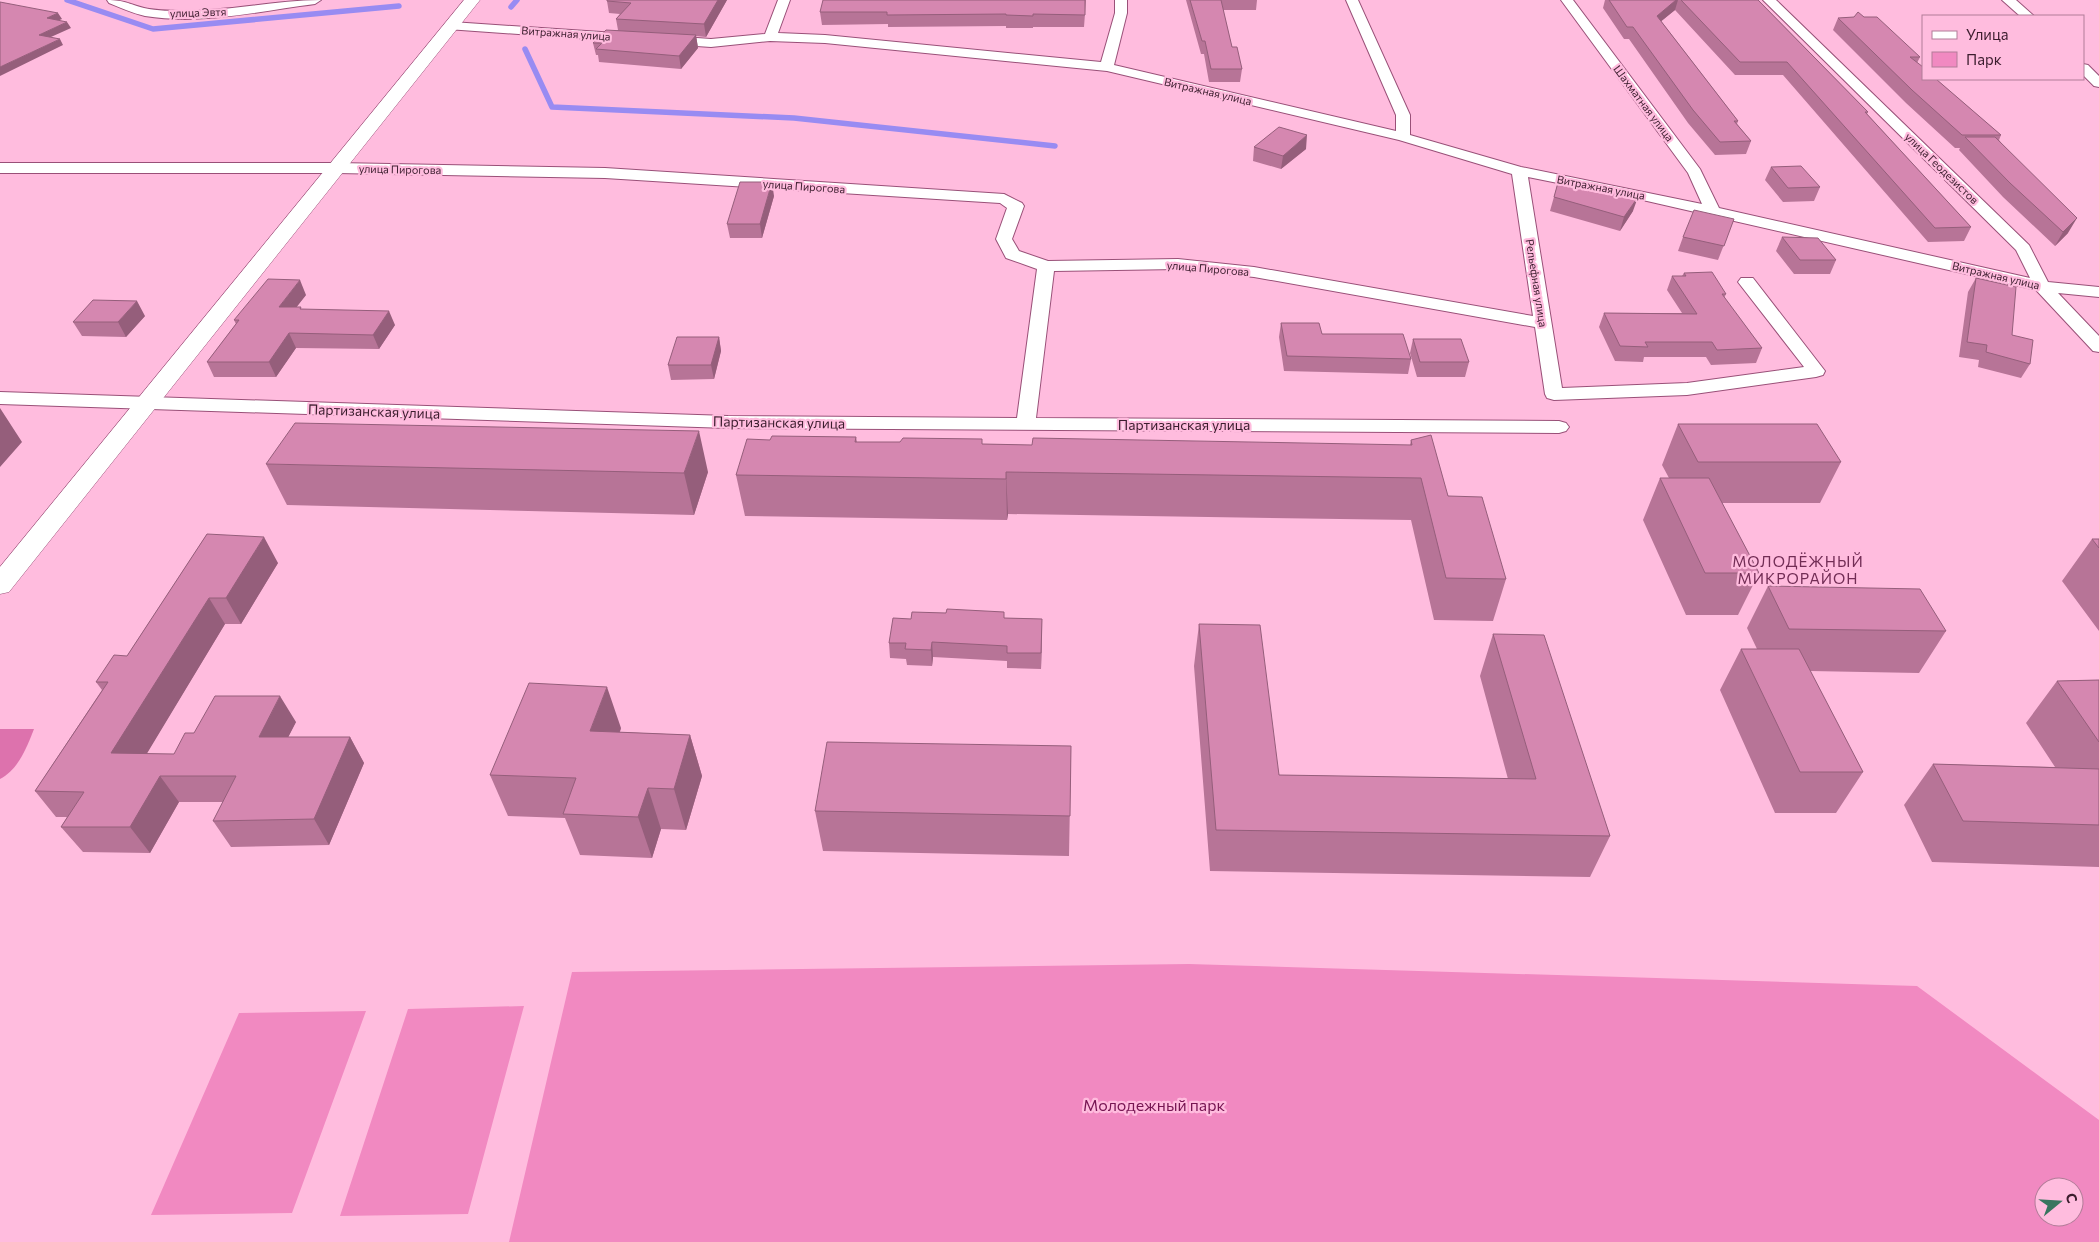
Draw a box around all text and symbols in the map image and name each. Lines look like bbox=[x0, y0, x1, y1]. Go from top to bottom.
street label: улица Эвтя bbox=[170, 5, 226, 19]
legend bbox=[1922, 15, 2084, 80]
street label: Витражная улица bbox=[521, 23, 611, 43]
text: Улица bbox=[1966, 25, 2008, 43]
text: Парк bbox=[1966, 50, 2002, 68]
street label: Шахматная улица bbox=[1611, 62, 1677, 144]
street label: Витражная улица bbox=[1163, 75, 1253, 107]
street label: улица Геодезистов bbox=[1903, 130, 1981, 206]
street label: улица Пирогова bbox=[359, 162, 441, 176]
street label: Витражная улица bbox=[1556, 172, 1646, 202]
street label: улица Пирогова bbox=[762, 177, 846, 195]
street label: Рельефная улица bbox=[1524, 238, 1550, 328]
street label: улица Пирогова bbox=[1166, 258, 1250, 278]
street label: Витражная улица bbox=[1951, 259, 2041, 291]
street label: Партизанская улица bbox=[308, 400, 440, 422]
street label: Партизанская улица bbox=[713, 412, 845, 432]
street label: Партизанская улица bbox=[1118, 416, 1250, 433]
district label: МОЛОДЁЖНЫЙ МИКРОРАЙОН bbox=[1732, 552, 1864, 587]
park label: Молодежный парк bbox=[1083, 1095, 1226, 1114]
north arrow bbox=[2034, 1177, 2084, 1227]
text: С bbox=[2062, 1191, 2081, 1205]

